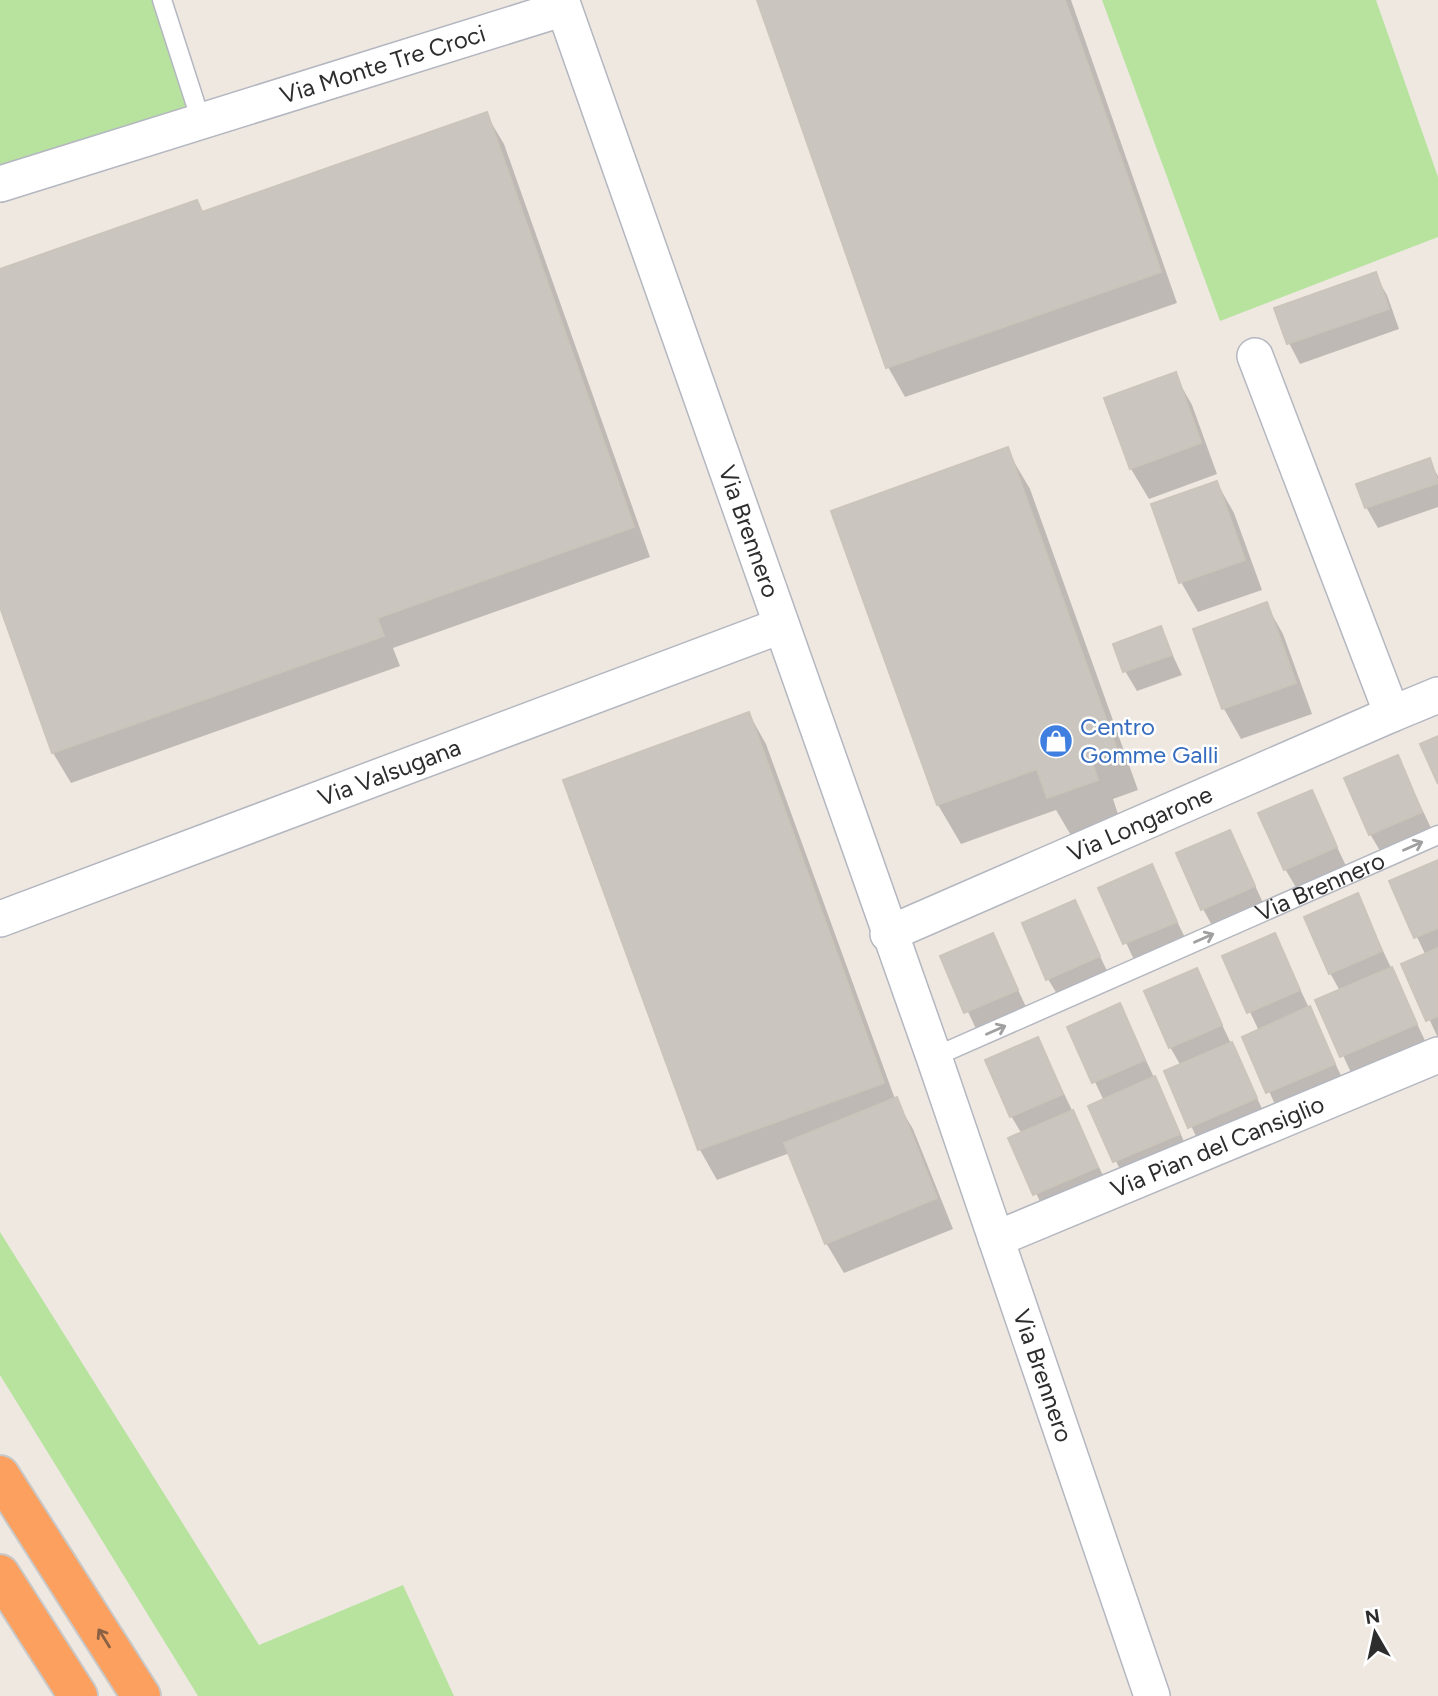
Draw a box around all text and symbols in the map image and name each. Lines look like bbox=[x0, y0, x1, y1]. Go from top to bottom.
street label: Via Monte Tre Croci bbox=[276, 18, 489, 110]
street label: Via Brennero bbox=[712, 461, 786, 601]
place label: Centro Gomme Galli bbox=[1080, 712, 1219, 769]
shop icon: Centro Gomme Galli bbox=[1037, 722, 1075, 760]
street label: Via Valsugana bbox=[314, 732, 465, 812]
street label: Via Longarone bbox=[1063, 779, 1217, 868]
one-way arrow bbox=[1401, 839, 1423, 852]
street label: Via Brennero bbox=[1251, 845, 1389, 928]
one-way arrow bbox=[1193, 931, 1215, 944]
one-way arrow bbox=[985, 1022, 1006, 1035]
street label: Via Pian del Cansiglio bbox=[1106, 1089, 1328, 1204]
street label: Via Brennero bbox=[1007, 1306, 1079, 1446]
north arrow bbox=[1340, 1598, 1410, 1668]
text: N bbox=[1363, 1604, 1381, 1629]
one-way arrow bbox=[97, 1629, 111, 1649]

